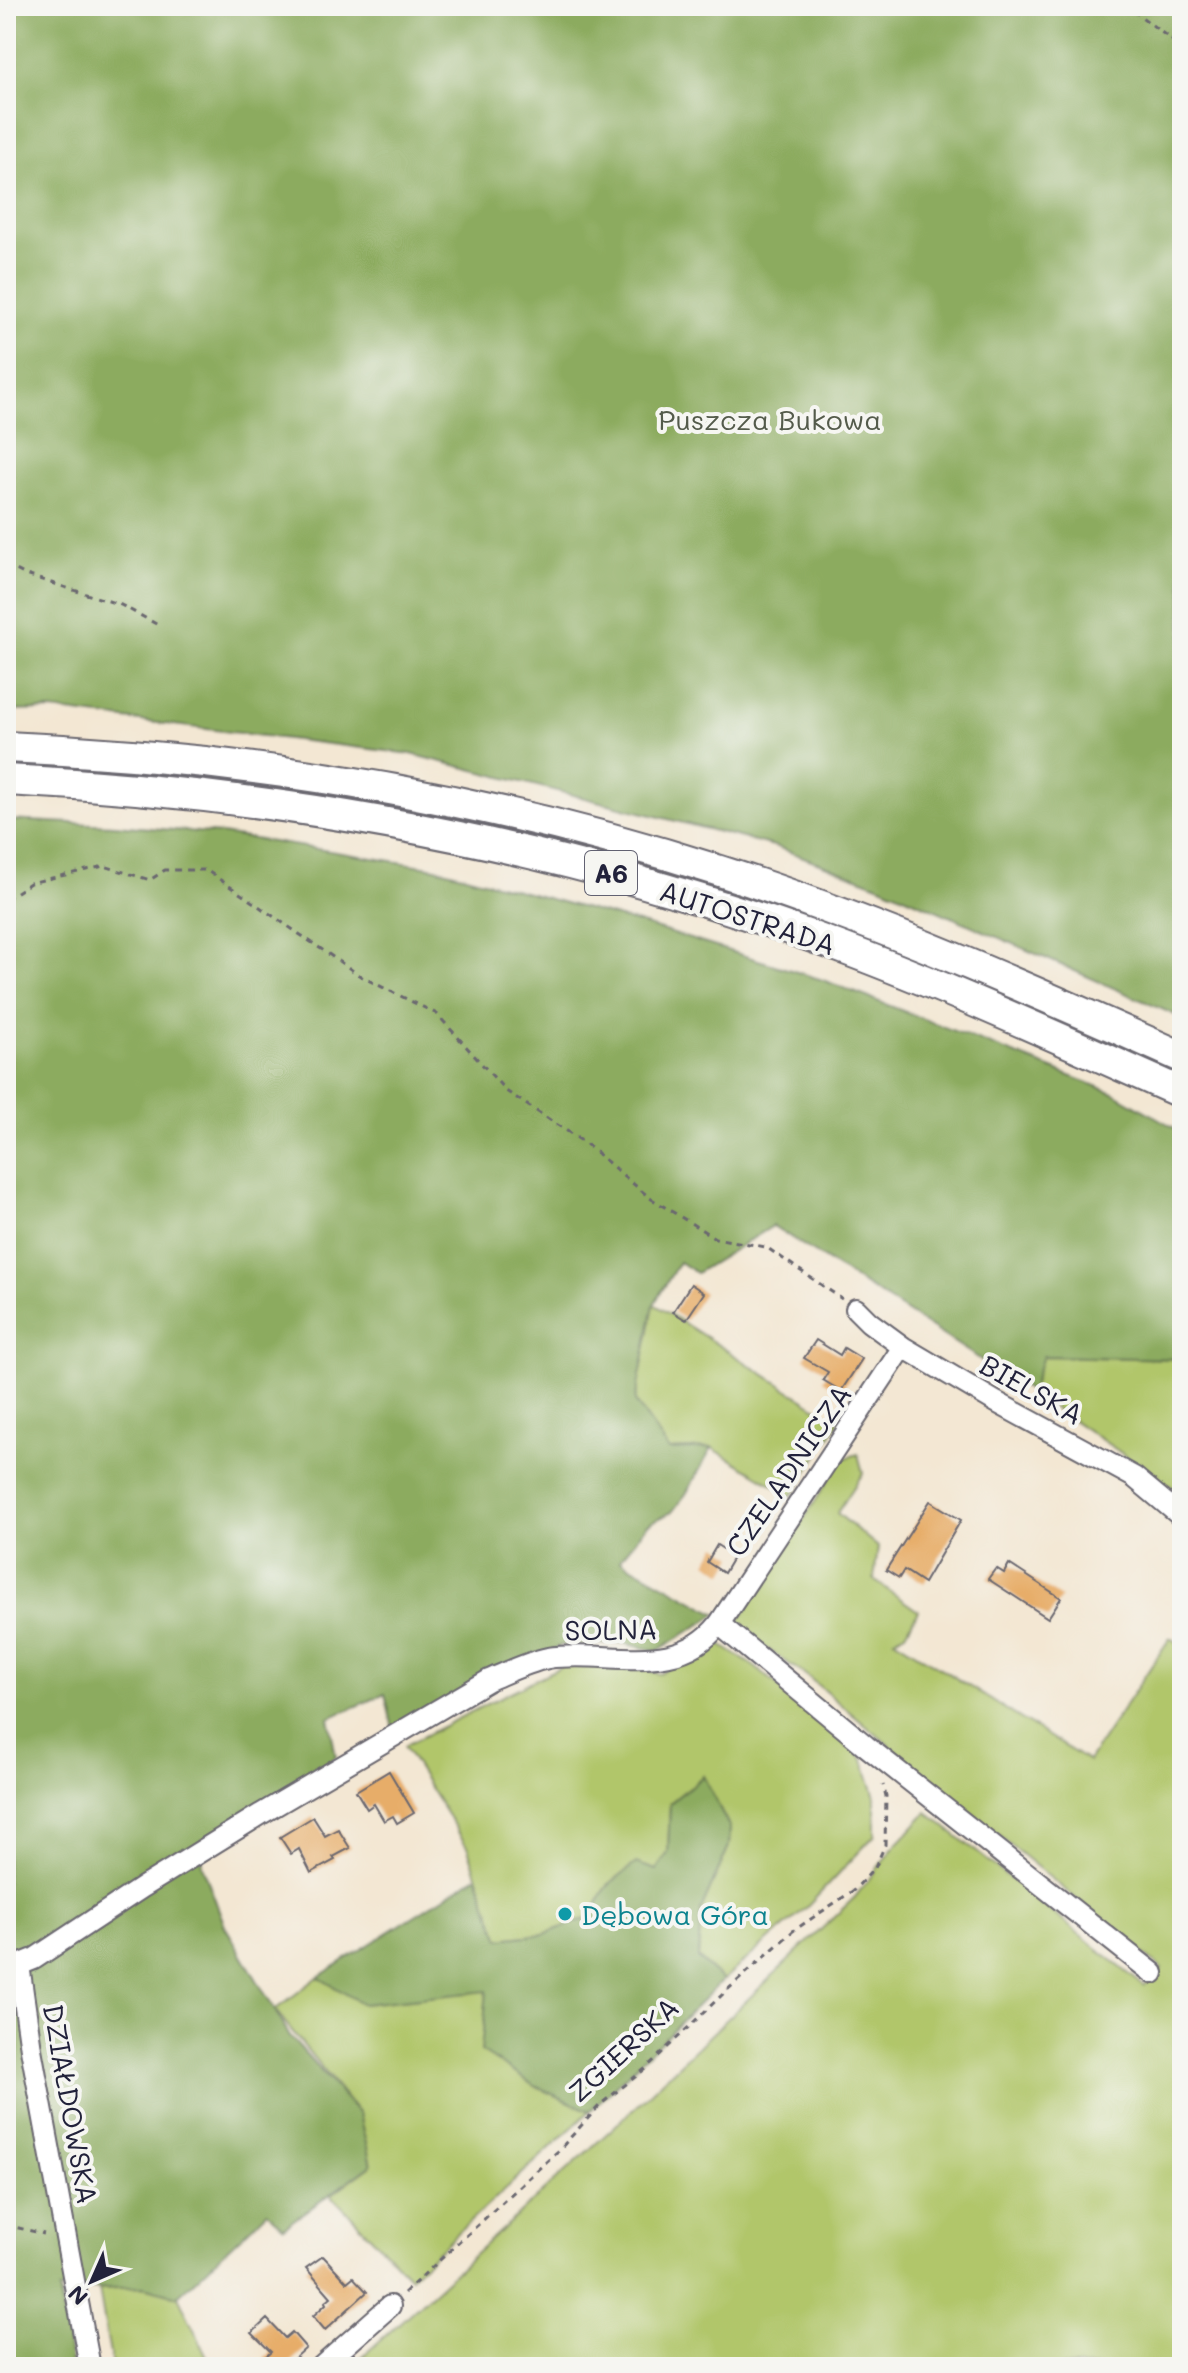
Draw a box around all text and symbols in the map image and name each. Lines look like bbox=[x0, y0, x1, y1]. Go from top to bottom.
park label: Puszcza Bukowa bbox=[658, 401, 882, 437]
road number: A6 bbox=[585, 851, 637, 895]
street label: AUTOSTRADA bbox=[655, 872, 841, 962]
street label: BIELSKA bbox=[974, 1346, 1090, 1432]
street label: CZELADNICZA bbox=[717, 1377, 859, 1563]
street label: SOLNA bbox=[564, 1610, 658, 1648]
place label: Dębowa Góra bbox=[581, 1896, 769, 1932]
marker: Dębowa Góra bbox=[556, 1905, 574, 1923]
street label: ZGIERSKA bbox=[560, 1989, 686, 2109]
street label: DZIAŁDOWSKA bbox=[36, 2001, 106, 2207]
north arrow bbox=[52, 2241, 132, 2321]
text: N bbox=[61, 2279, 94, 2312]

